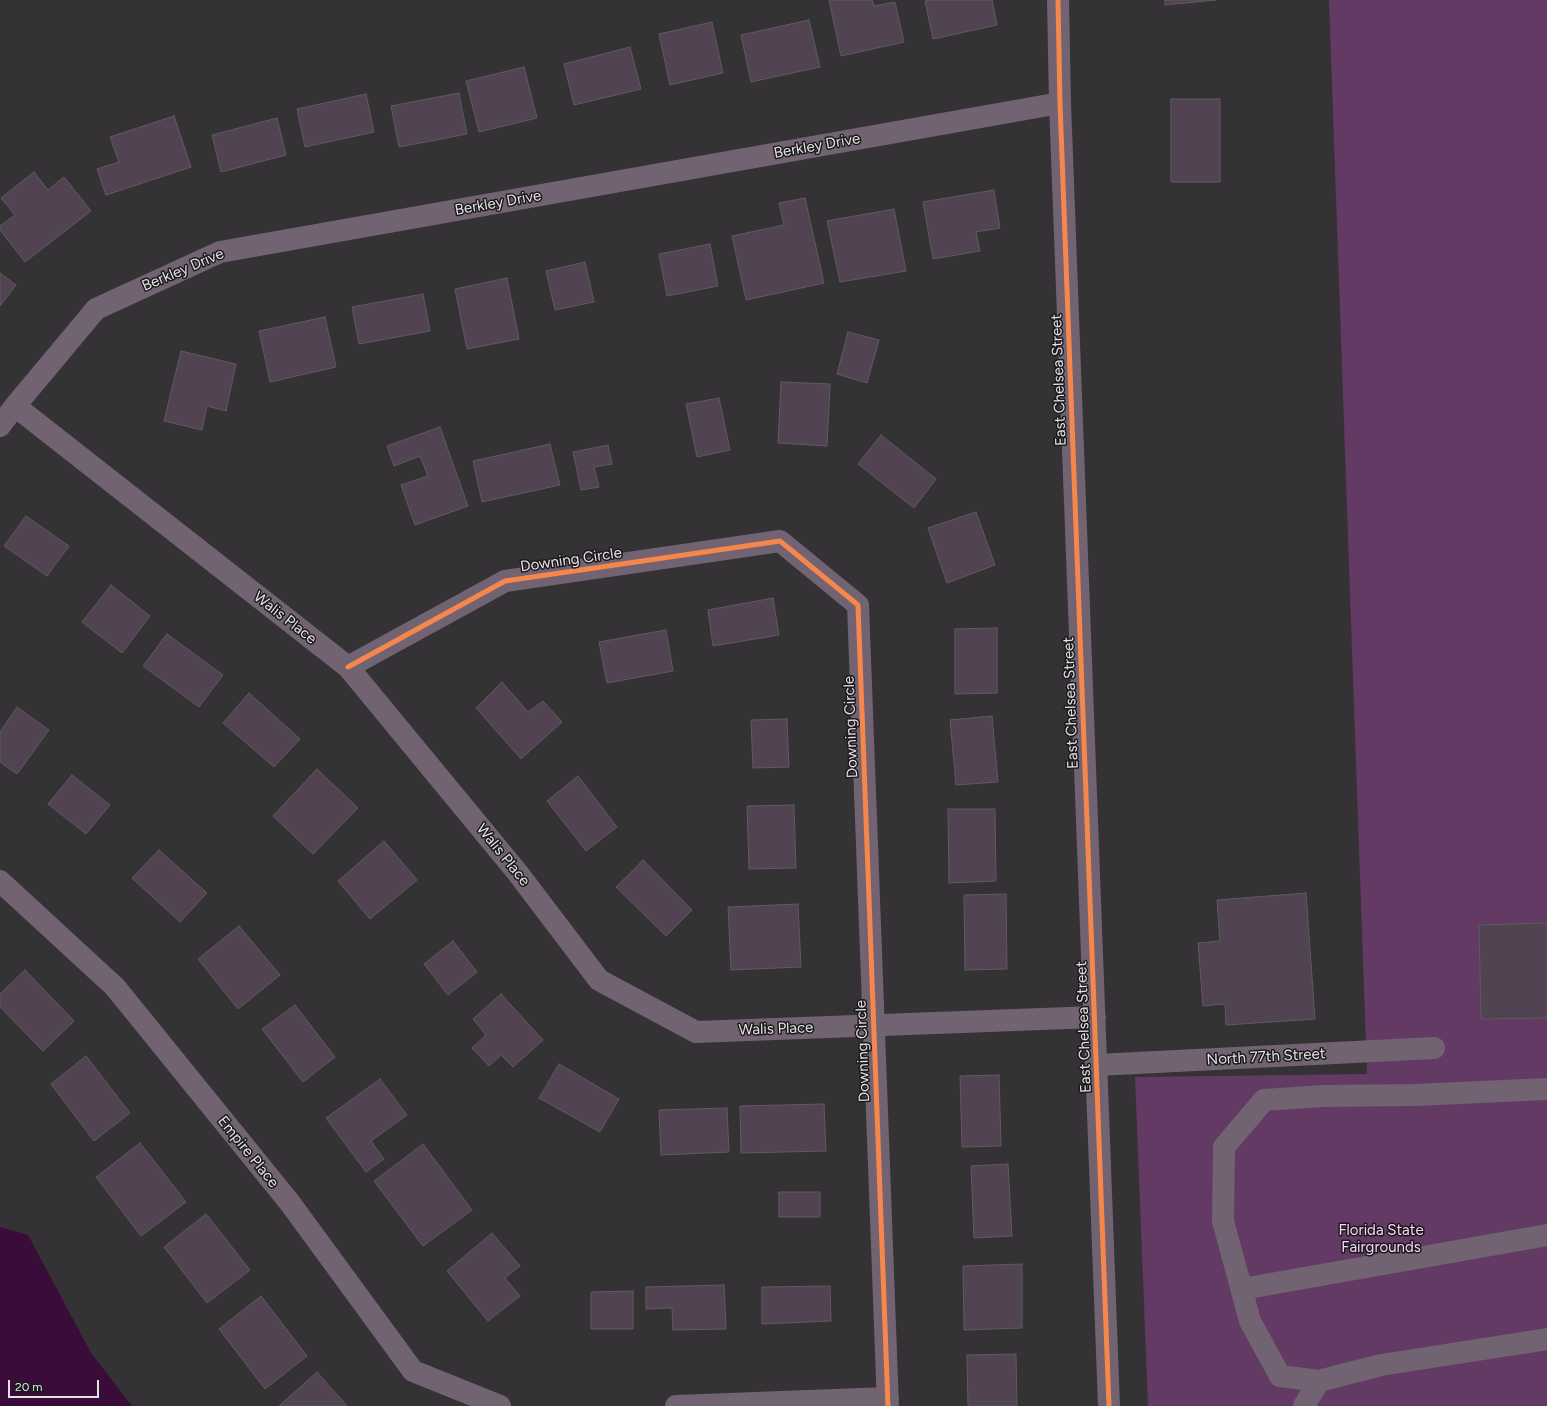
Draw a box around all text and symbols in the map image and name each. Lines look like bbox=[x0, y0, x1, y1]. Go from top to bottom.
street label: Berkley Drive bbox=[772, 130, 862, 162]
street label: Berkley Drive bbox=[453, 187, 543, 219]
street label: Berkley Drive bbox=[139, 245, 227, 295]
street label: East Chelsea Street bbox=[1048, 314, 1070, 446]
street label: Downing Circle bbox=[519, 544, 623, 576]
street label: Walis Place bbox=[250, 588, 320, 648]
street label: East Chelsea Street bbox=[1060, 637, 1082, 769]
street label: Downing Circle bbox=[840, 676, 862, 778]
street label: Walis Place bbox=[472, 820, 534, 890]
street label: East Chelsea Street bbox=[1073, 961, 1095, 1093]
street label: Downing Circle bbox=[852, 1000, 874, 1102]
street label: Walis Place bbox=[738, 1019, 814, 1039]
street label: North 77th Street bbox=[1206, 1045, 1326, 1069]
street label: Empire Place bbox=[214, 1113, 282, 1191]
park label: Florida State Fairgrounds bbox=[1338, 1222, 1424, 1257]
scale bar bbox=[10, 1372, 101, 1398]
text: 20 m bbox=[15, 1380, 43, 1394]

